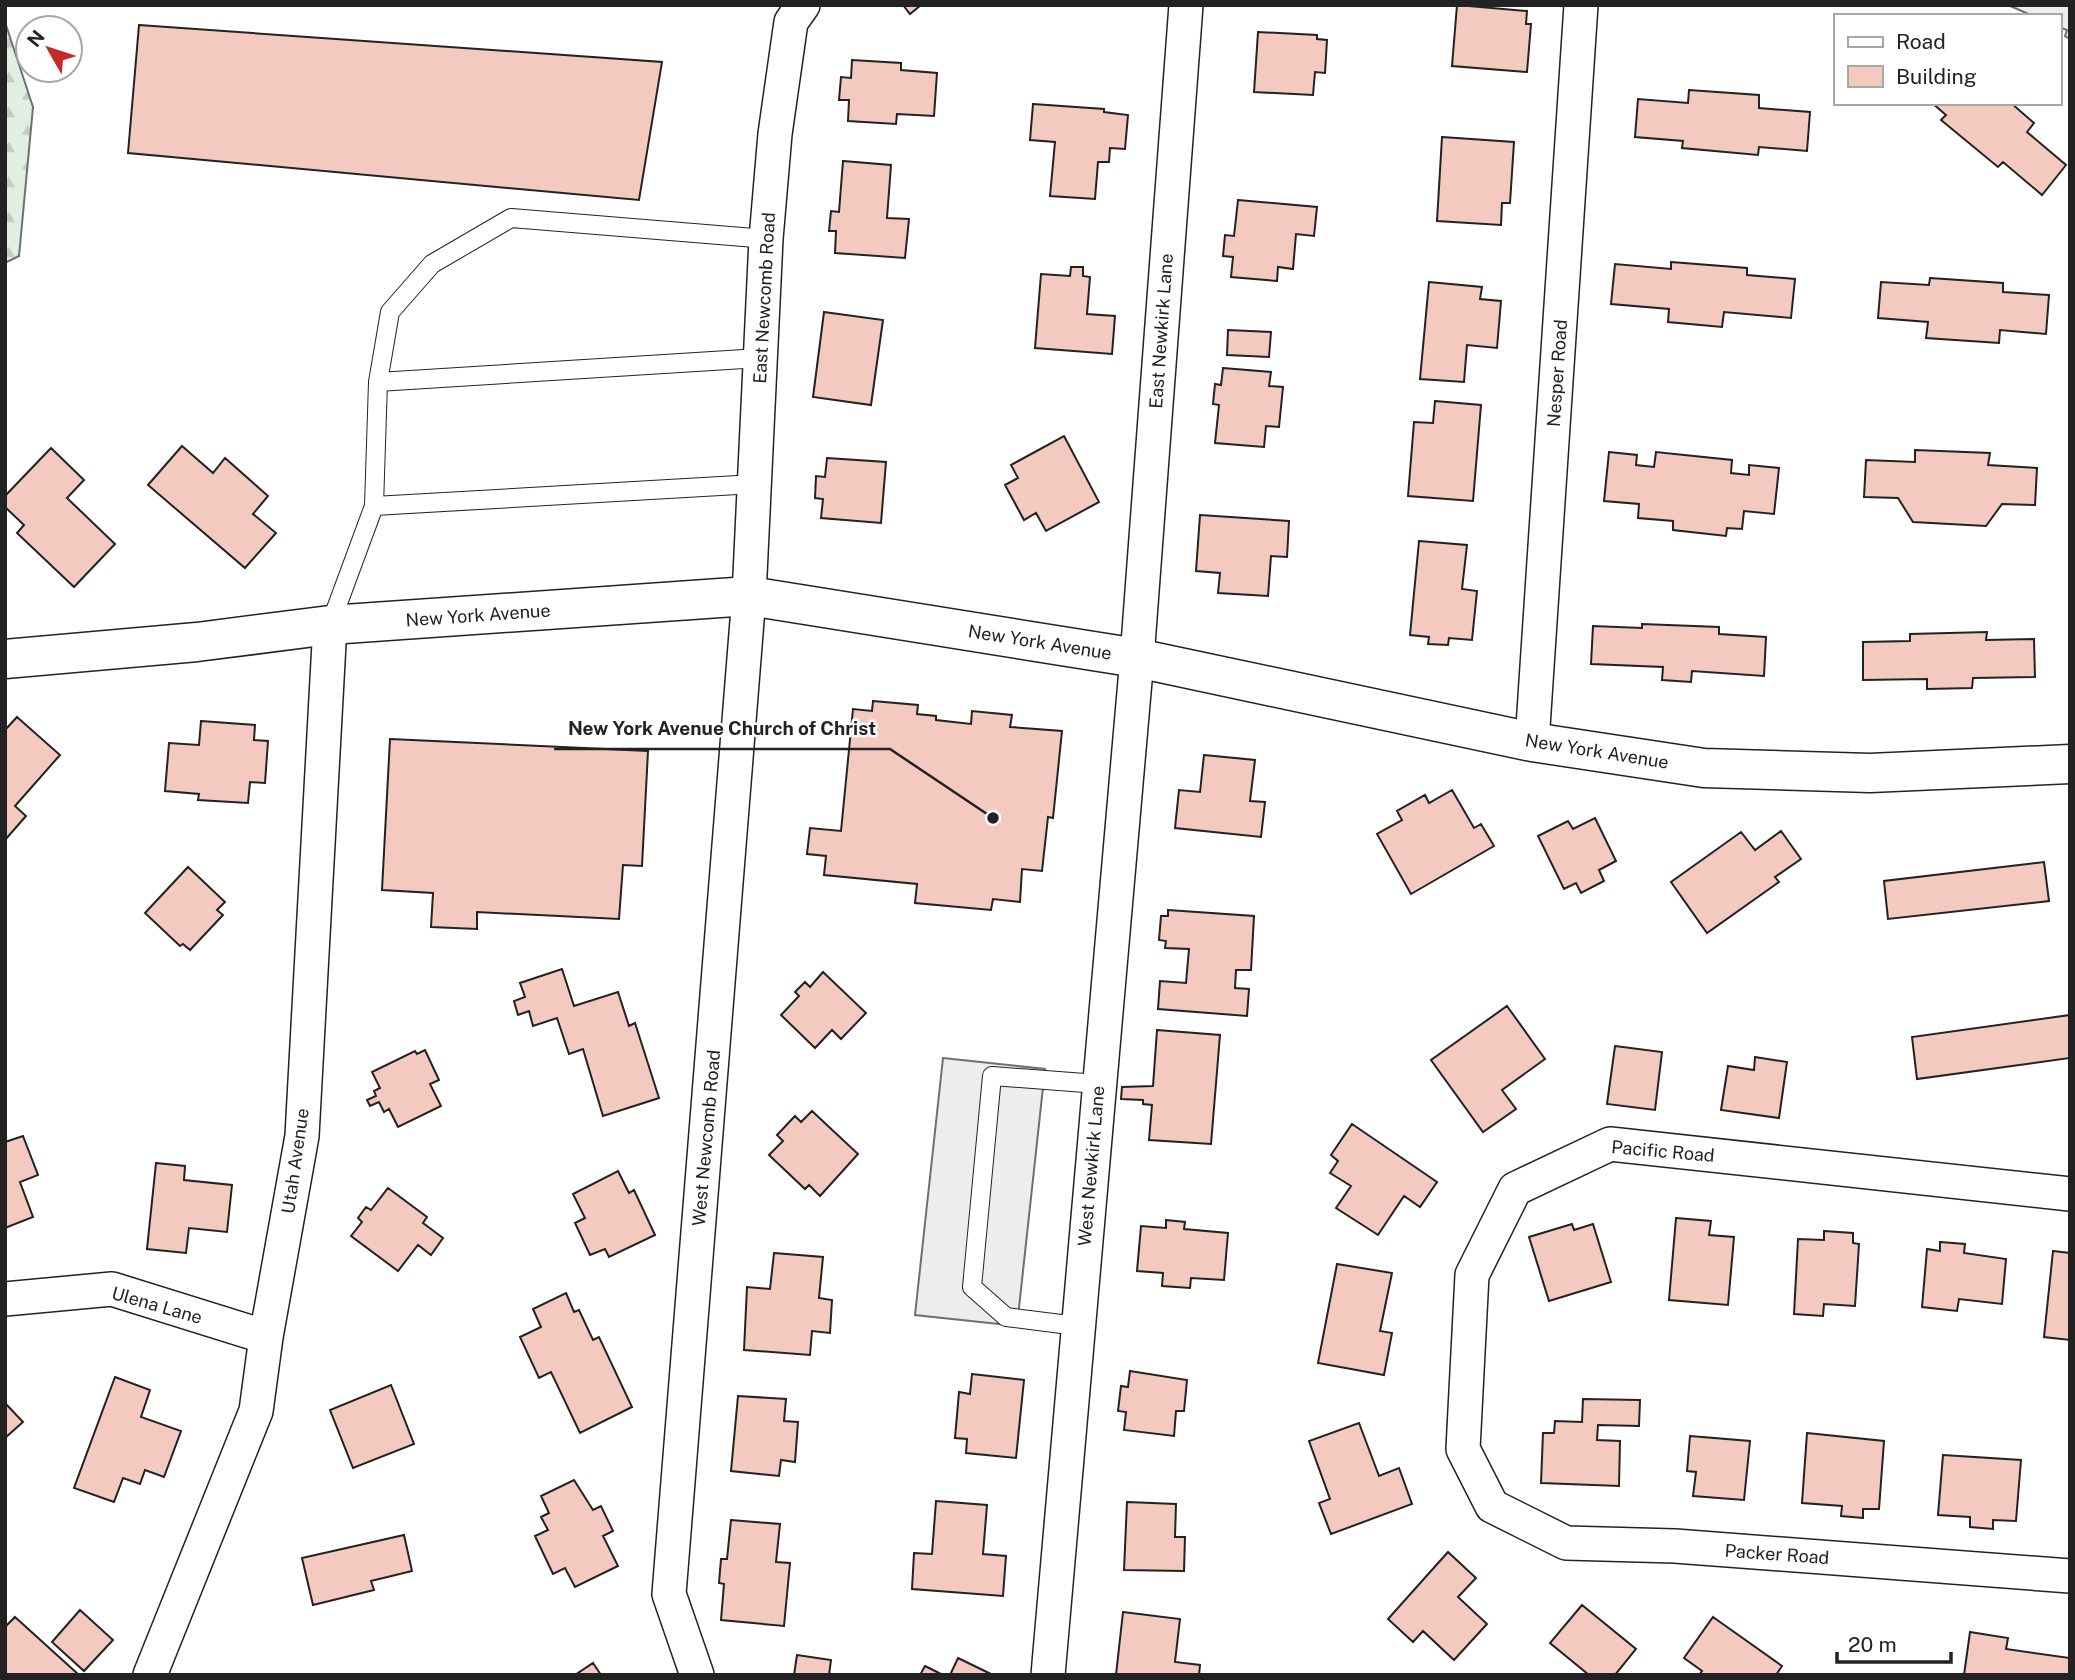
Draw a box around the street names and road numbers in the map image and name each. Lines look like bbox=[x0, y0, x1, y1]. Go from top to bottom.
street label: East Newcomb Road bbox=[749, 212, 779, 384]
street label: East Newkirk Lane bbox=[1145, 253, 1177, 409]
street label: Nesper Road bbox=[1543, 319, 1571, 427]
street label: New York Avenue bbox=[405, 599, 551, 631]
street label: New York Avenue bbox=[967, 620, 1113, 664]
street label: New York Avenue bbox=[1524, 729, 1670, 773]
street label: West Newcomb Road bbox=[688, 1049, 724, 1227]
street label: West Newkirk Lane bbox=[1074, 1085, 1108, 1247]
street label: Utah Avenue bbox=[277, 1107, 313, 1215]
street label: Pacific Road bbox=[1610, 1136, 1716, 1166]
street label: Ulena Lane bbox=[109, 1282, 205, 1328]
street label: Packer Road bbox=[1724, 1540, 1830, 1568]

